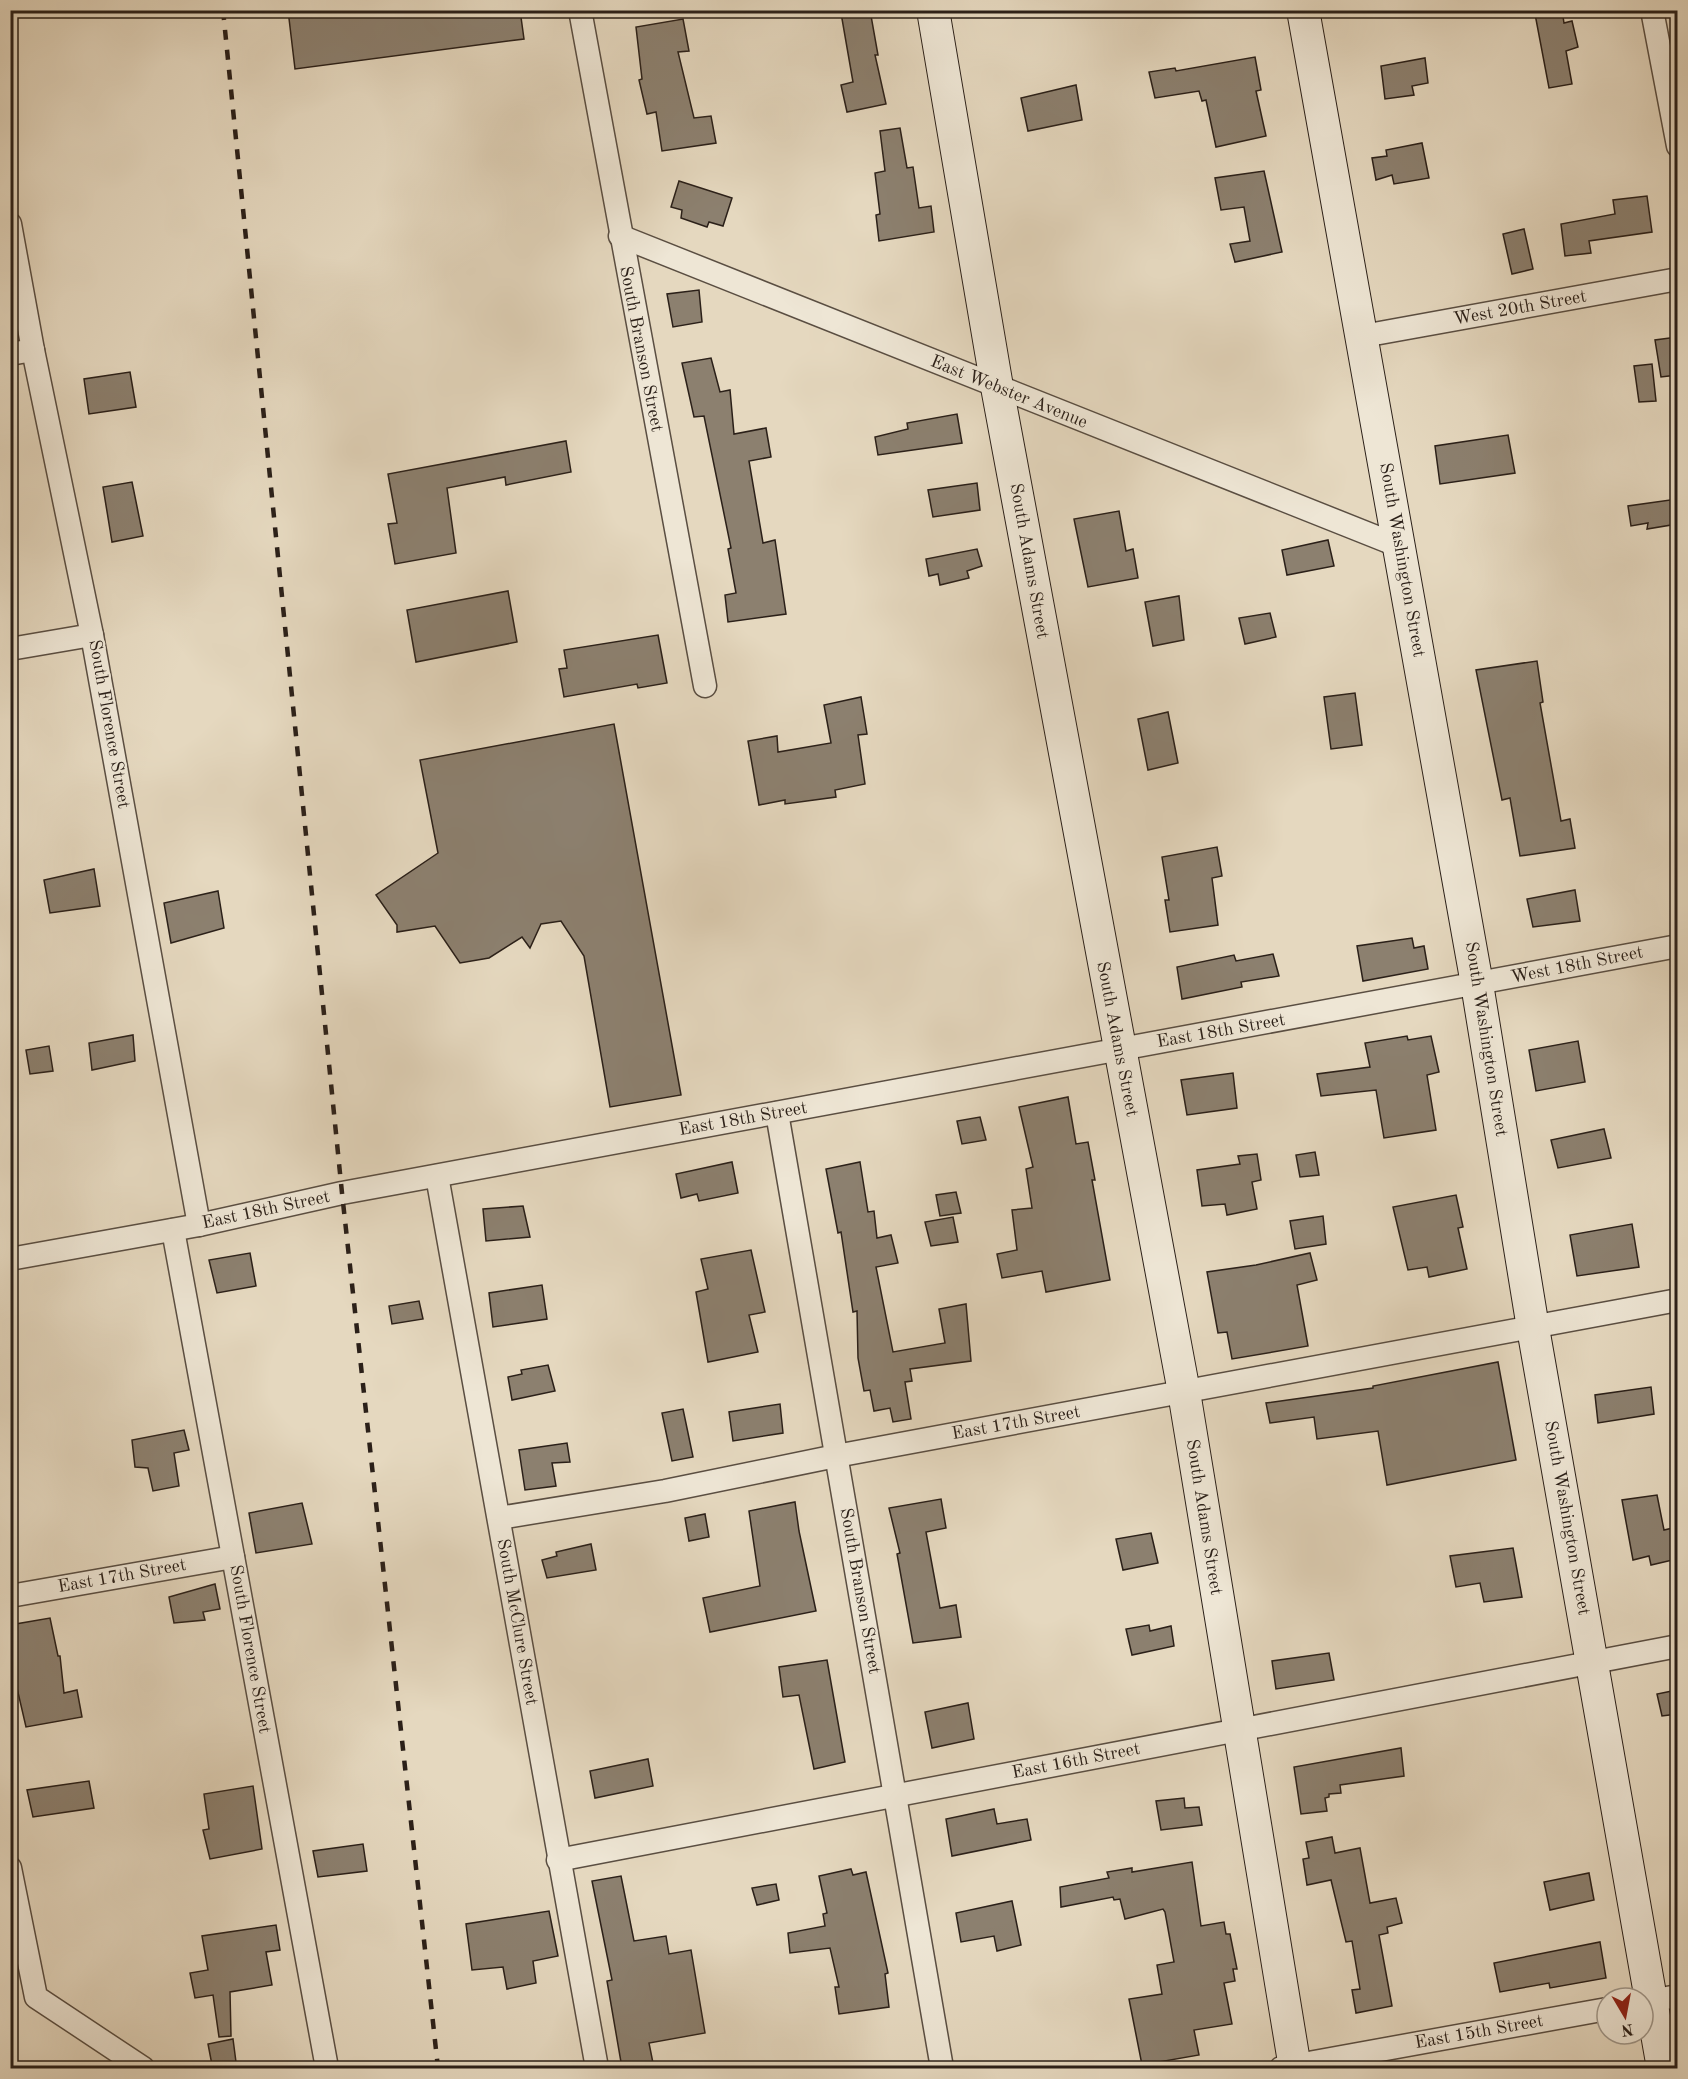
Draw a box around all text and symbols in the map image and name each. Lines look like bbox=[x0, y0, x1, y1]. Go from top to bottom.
street label: South Branson Street bbox=[616, 265, 666, 433]
street label: West 20th Street bbox=[1452, 287, 1588, 329]
street label: East Webster Avenue bbox=[928, 352, 1090, 432]
street label: South Washington Street bbox=[1376, 461, 1428, 659]
street label: South Adams Street bbox=[1006, 482, 1052, 640]
street label: South Florence Street bbox=[85, 638, 133, 810]
street label: South Washington Street bbox=[1462, 940, 1510, 1138]
street label: West 18th Street bbox=[1509, 943, 1645, 987]
street label: South Adams Street bbox=[1093, 960, 1141, 1118]
street label: East 18th Street bbox=[1155, 1011, 1287, 1051]
street label: East 18th Street bbox=[677, 1099, 809, 1139]
street label: East 18th Street bbox=[200, 1188, 332, 1232]
street label: East 17th Street bbox=[950, 1403, 1082, 1443]
street label: South Washington Street bbox=[1541, 1419, 1593, 1617]
street label: South Adams Street bbox=[1183, 1438, 1225, 1596]
street label: South Branson Street bbox=[837, 1506, 883, 1676]
street label: South McClure Street bbox=[493, 1537, 541, 1707]
street label: East 17th Street bbox=[56, 1556, 188, 1596]
street label: South Florence Street bbox=[226, 1563, 274, 1735]
street label: East 16th Street bbox=[1010, 1740, 1142, 1782]
north arrow bbox=[1595, 1986, 1655, 2046]
street label: East 15th Street bbox=[1413, 2012, 1545, 2052]
text: N bbox=[1619, 2020, 1635, 2038]

